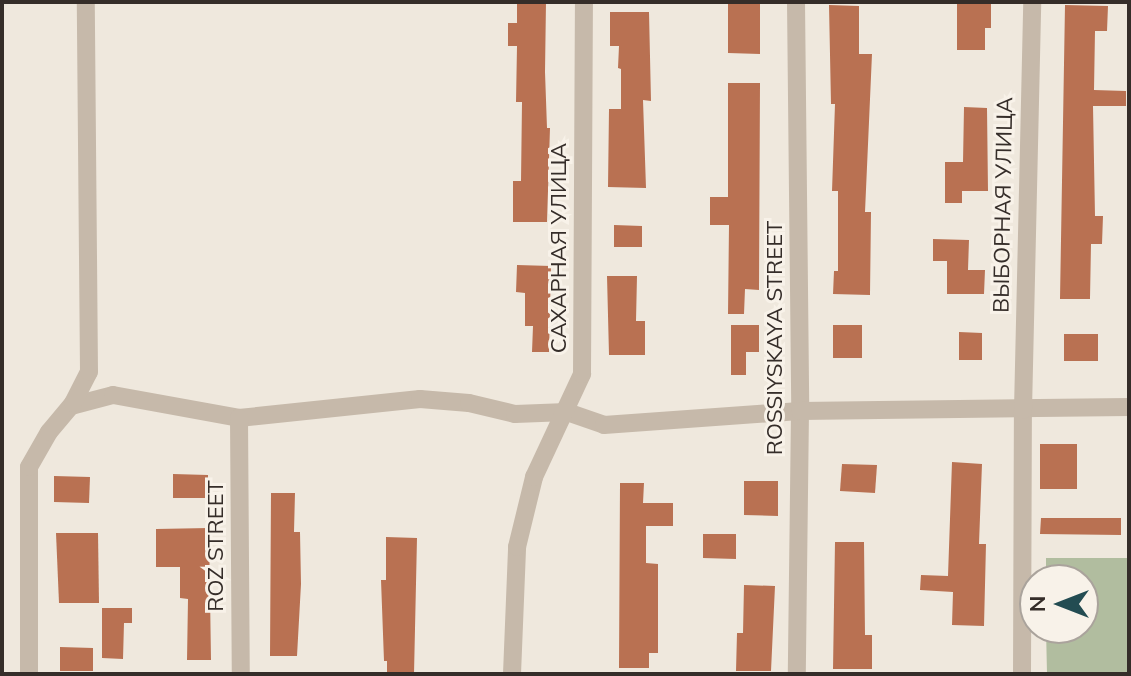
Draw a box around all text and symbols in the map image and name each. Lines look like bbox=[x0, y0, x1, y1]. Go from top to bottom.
street label: ВЫБОРНАЯ УЛИЦА bbox=[988, 97, 1018, 313]
street label: САХАРНАЯ УЛИЦА bbox=[546, 143, 572, 353]
street label: ROSSIYSKAYA STREET bbox=[762, 221, 788, 455]
street label: ROZ STREET bbox=[203, 480, 229, 612]
north arrow bbox=[1019, 564, 1099, 644]
text: N bbox=[1023, 596, 1051, 612]

